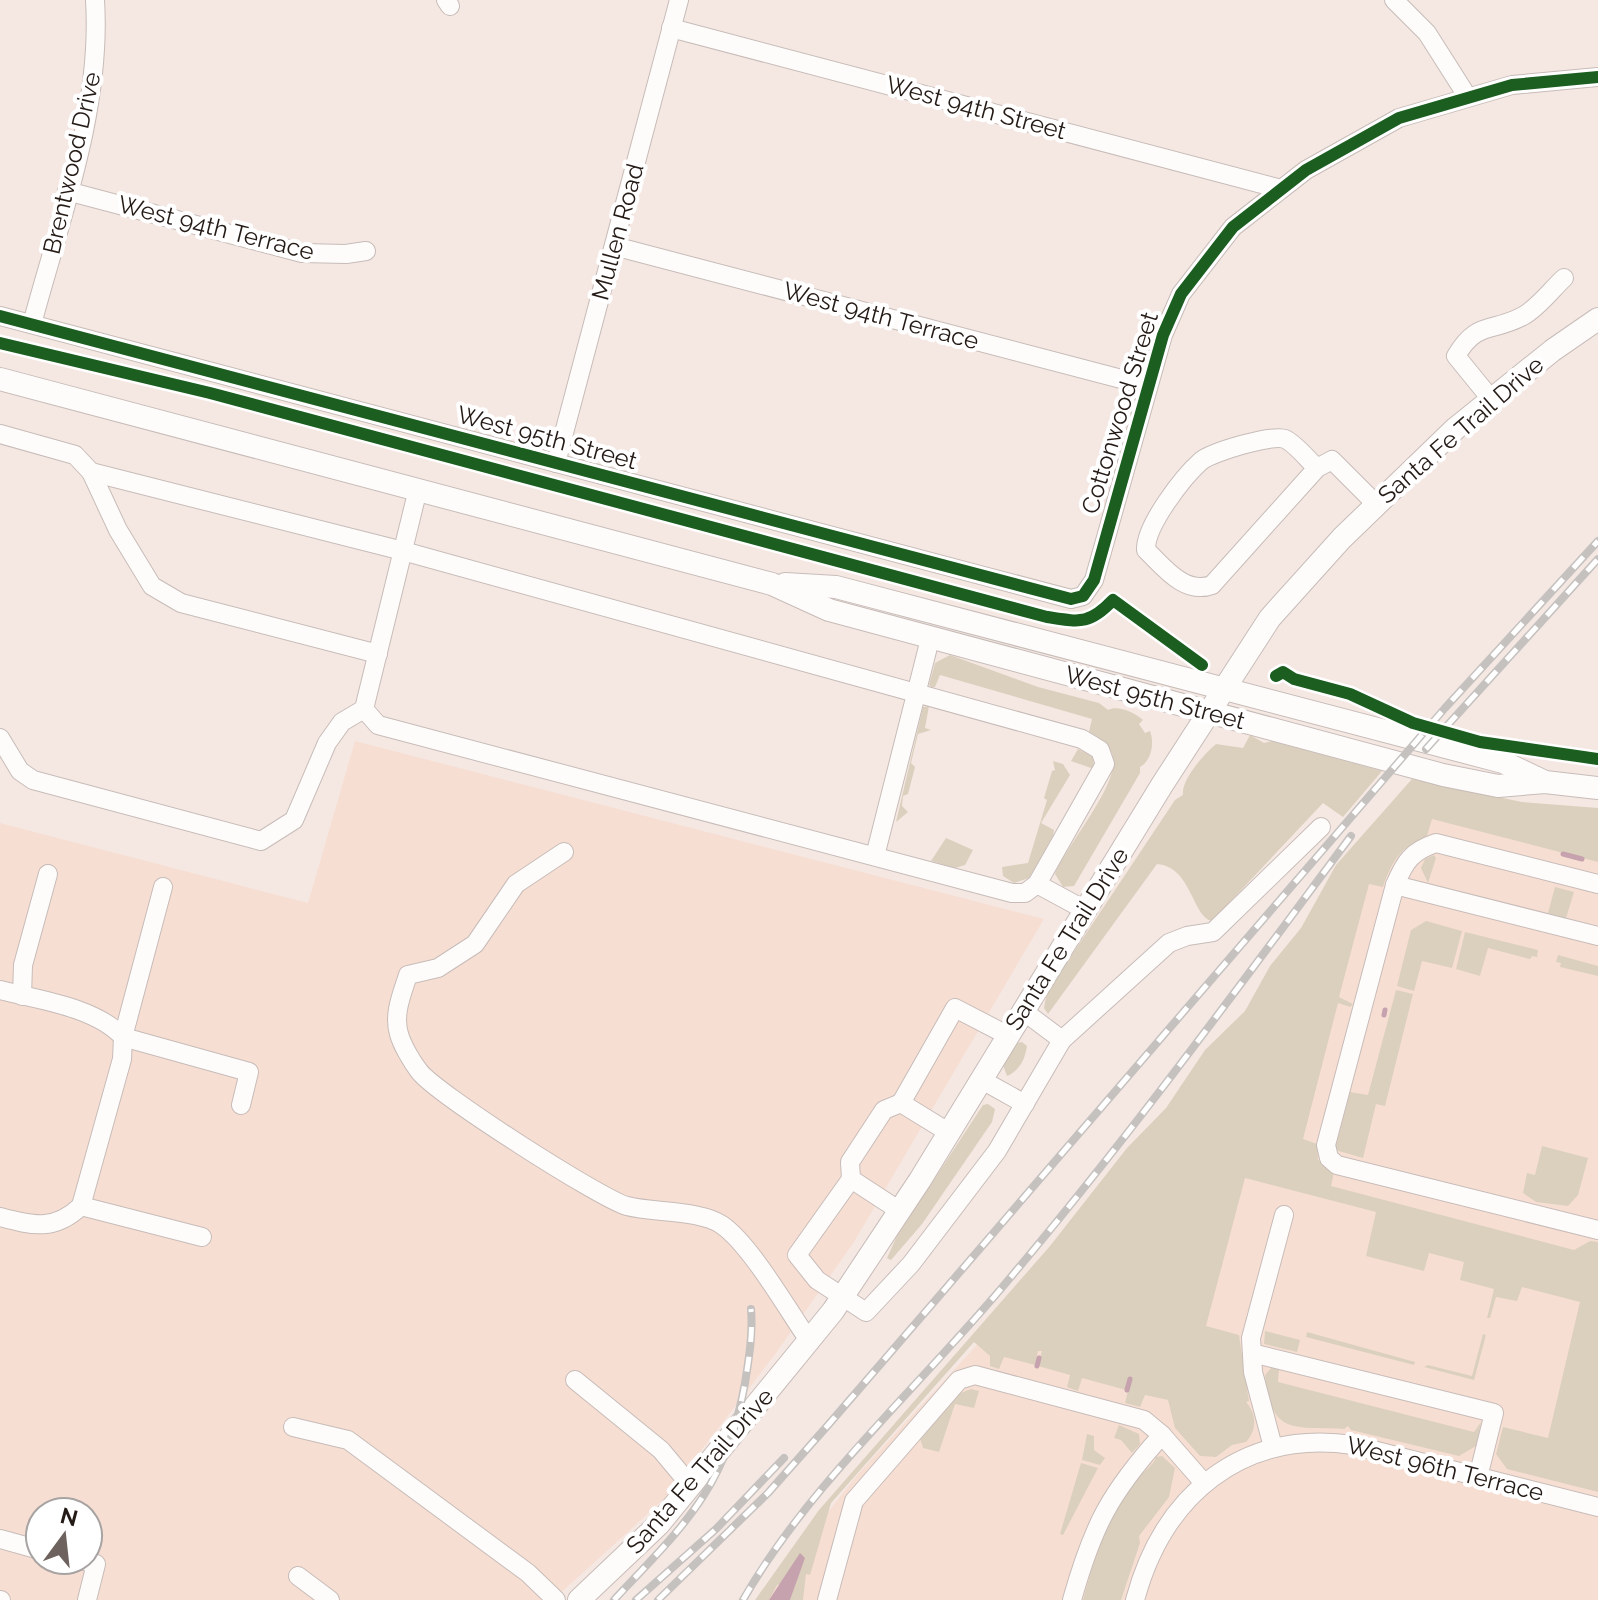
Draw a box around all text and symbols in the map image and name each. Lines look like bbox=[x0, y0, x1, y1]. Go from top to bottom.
street label: Brentwood Drive bbox=[36, 69, 107, 257]
street label: West 94th Street bbox=[883, 70, 1069, 145]
street label: Mullen Road bbox=[585, 160, 650, 303]
street label: West 94th Terrace bbox=[115, 189, 317, 266]
street label: West 94th Terrace bbox=[780, 275, 982, 356]
street label: Cottonwood Street bbox=[1075, 308, 1164, 517]
street label: Santa Fe Trail Drive bbox=[1372, 350, 1549, 509]
street label: West 95th Street bbox=[454, 400, 640, 475]
street label: West 95th Street bbox=[1062, 660, 1248, 735]
street label: Santa Fe Trail Drive bbox=[999, 842, 1135, 1035]
street label: Santa Fe Trail Drive bbox=[620, 1382, 779, 1559]
street label: West 96th Terrace bbox=[1343, 1430, 1547, 1507]
north arrow bbox=[24, 1496, 104, 1576]
text: N bbox=[58, 1502, 81, 1531]

